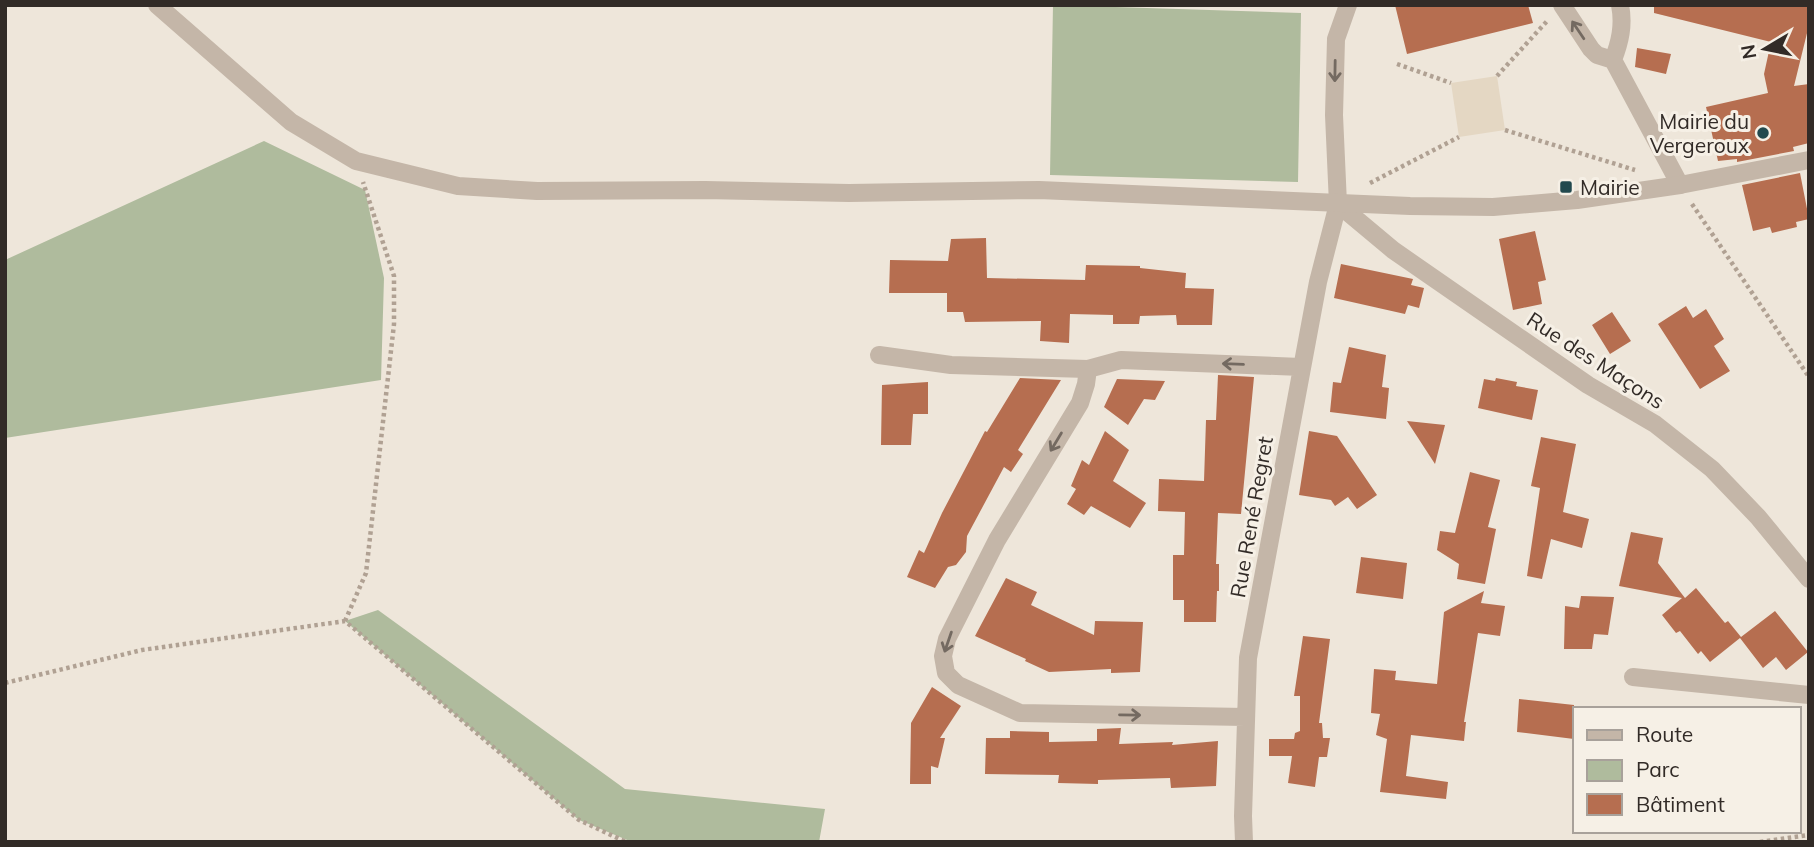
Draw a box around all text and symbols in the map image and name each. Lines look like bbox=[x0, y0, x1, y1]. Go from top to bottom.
north arrow bbox=[1730, 14, 1800, 84]
one-way arrow bbox=[1571, 20, 1585, 40]
text: N bbox=[1735, 43, 1761, 61]
one-way arrow bbox=[1328, 59, 1342, 82]
place label: Mairie du Vergeroux bbox=[1650, 108, 1749, 158]
marker: Mairie du Vergeroux bbox=[1755, 125, 1771, 141]
place label: Mairie bbox=[1580, 174, 1640, 200]
marker: Mairie bbox=[1558, 179, 1574, 195]
street label: Rue des Maçons bbox=[1522, 306, 1670, 414]
one-way arrow bbox=[1222, 358, 1245, 371]
one-way arrow bbox=[1049, 431, 1063, 451]
street label: Rue René Regret bbox=[1224, 434, 1278, 600]
one-way arrow bbox=[941, 630, 953, 652]
legend bbox=[1573, 707, 1800, 833]
one-way arrow bbox=[1118, 708, 1141, 722]
text: Route bbox=[1636, 721, 1693, 747]
text: Parc bbox=[1636, 756, 1680, 782]
text: Bâtiment bbox=[1636, 791, 1725, 817]

